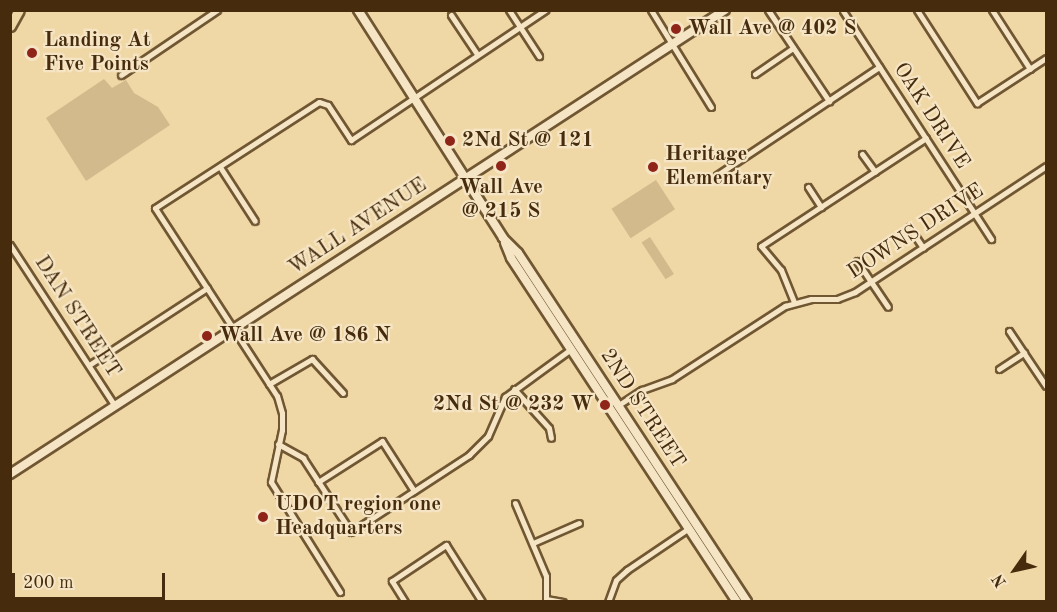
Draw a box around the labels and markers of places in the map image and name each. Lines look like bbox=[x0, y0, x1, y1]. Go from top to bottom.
place label: Wall Ave @ 402 S bbox=[688, 16, 856, 42]
marker: Wall Ave @ 402 S bbox=[669, 22, 683, 36]
place label: Landing At Five Points bbox=[44, 28, 151, 78]
marker: Landing At Five Points bbox=[25, 46, 39, 60]
place label: 2Nd St @ 121 bbox=[462, 128, 594, 154]
marker: 2Nd St @ 121 bbox=[443, 134, 457, 148]
place label: Heritage Elementary bbox=[665, 142, 773, 192]
marker: Wall Ave @ 215 S bbox=[494, 159, 508, 173]
marker: Heritage Elementary bbox=[646, 160, 660, 174]
place label: Wall Ave @ 215 S bbox=[459, 175, 543, 225]
place label: Wall Ave @ 186 N bbox=[219, 323, 390, 349]
marker: Wall Ave @ 186 N bbox=[200, 329, 214, 343]
place label: 2Nd St @ 232 W bbox=[433, 392, 593, 418]
marker: 2Nd St @ 232 W bbox=[598, 398, 612, 412]
place label: UDOT region one Headquarters bbox=[275, 492, 441, 542]
marker: UDOT region one Headquarters bbox=[256, 510, 270, 524]

